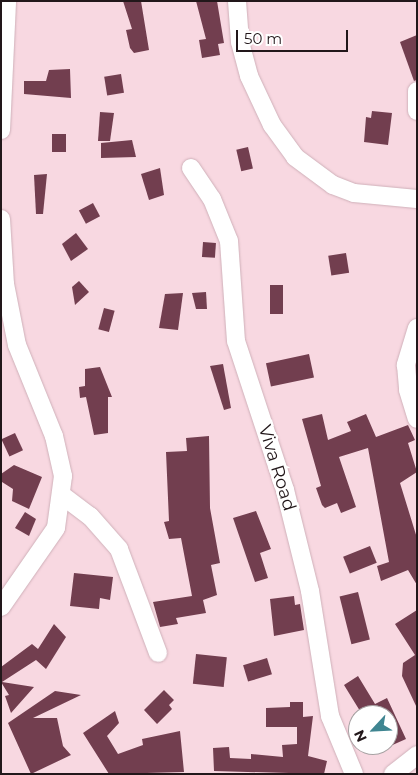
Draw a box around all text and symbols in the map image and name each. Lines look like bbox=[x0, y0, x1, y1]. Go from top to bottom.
scale bar bbox=[238, 20, 350, 52]
text: 50 m bbox=[244, 29, 282, 48]
street label: Viva Road bbox=[254, 422, 300, 514]
north arrow bbox=[348, 705, 398, 755]
text: N bbox=[350, 727, 371, 745]

